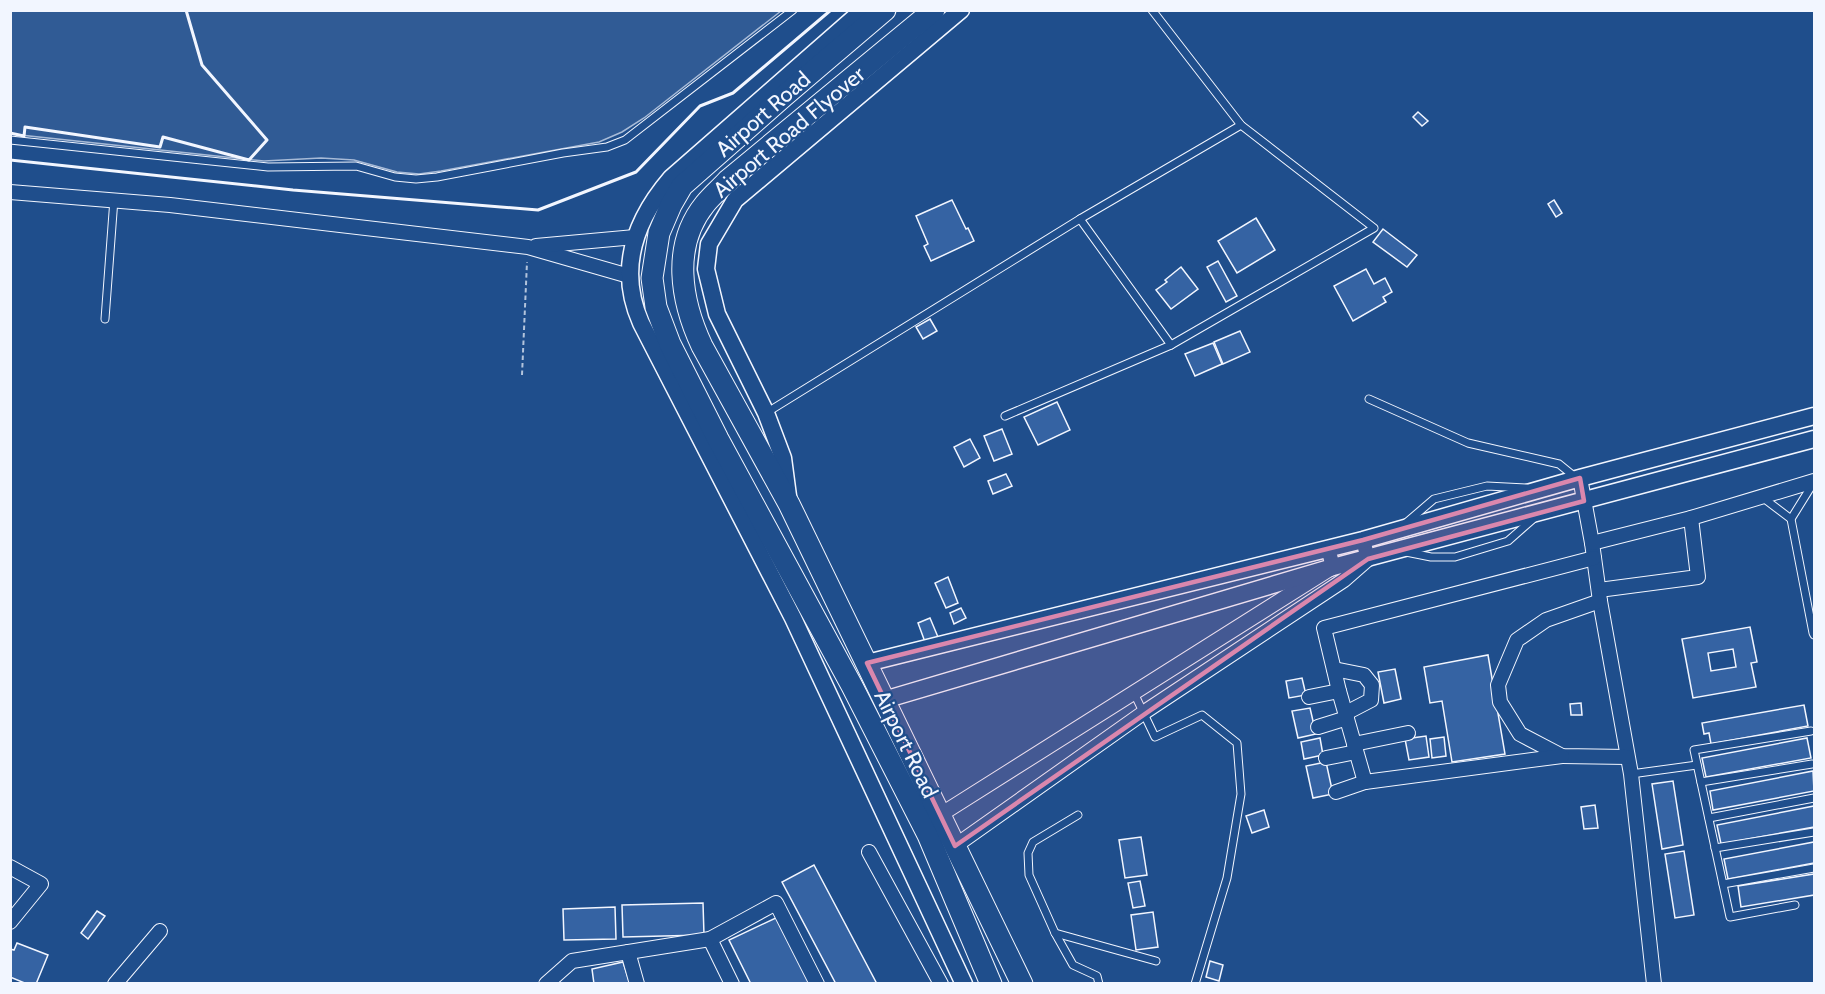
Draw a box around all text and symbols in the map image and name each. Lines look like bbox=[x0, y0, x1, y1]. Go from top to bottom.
street label: Airport Road Flyover bbox=[708, 61, 870, 203]
street label: Airport Road bbox=[710, 66, 816, 162]
street label: Airport Road bbox=[868, 686, 944, 802]

